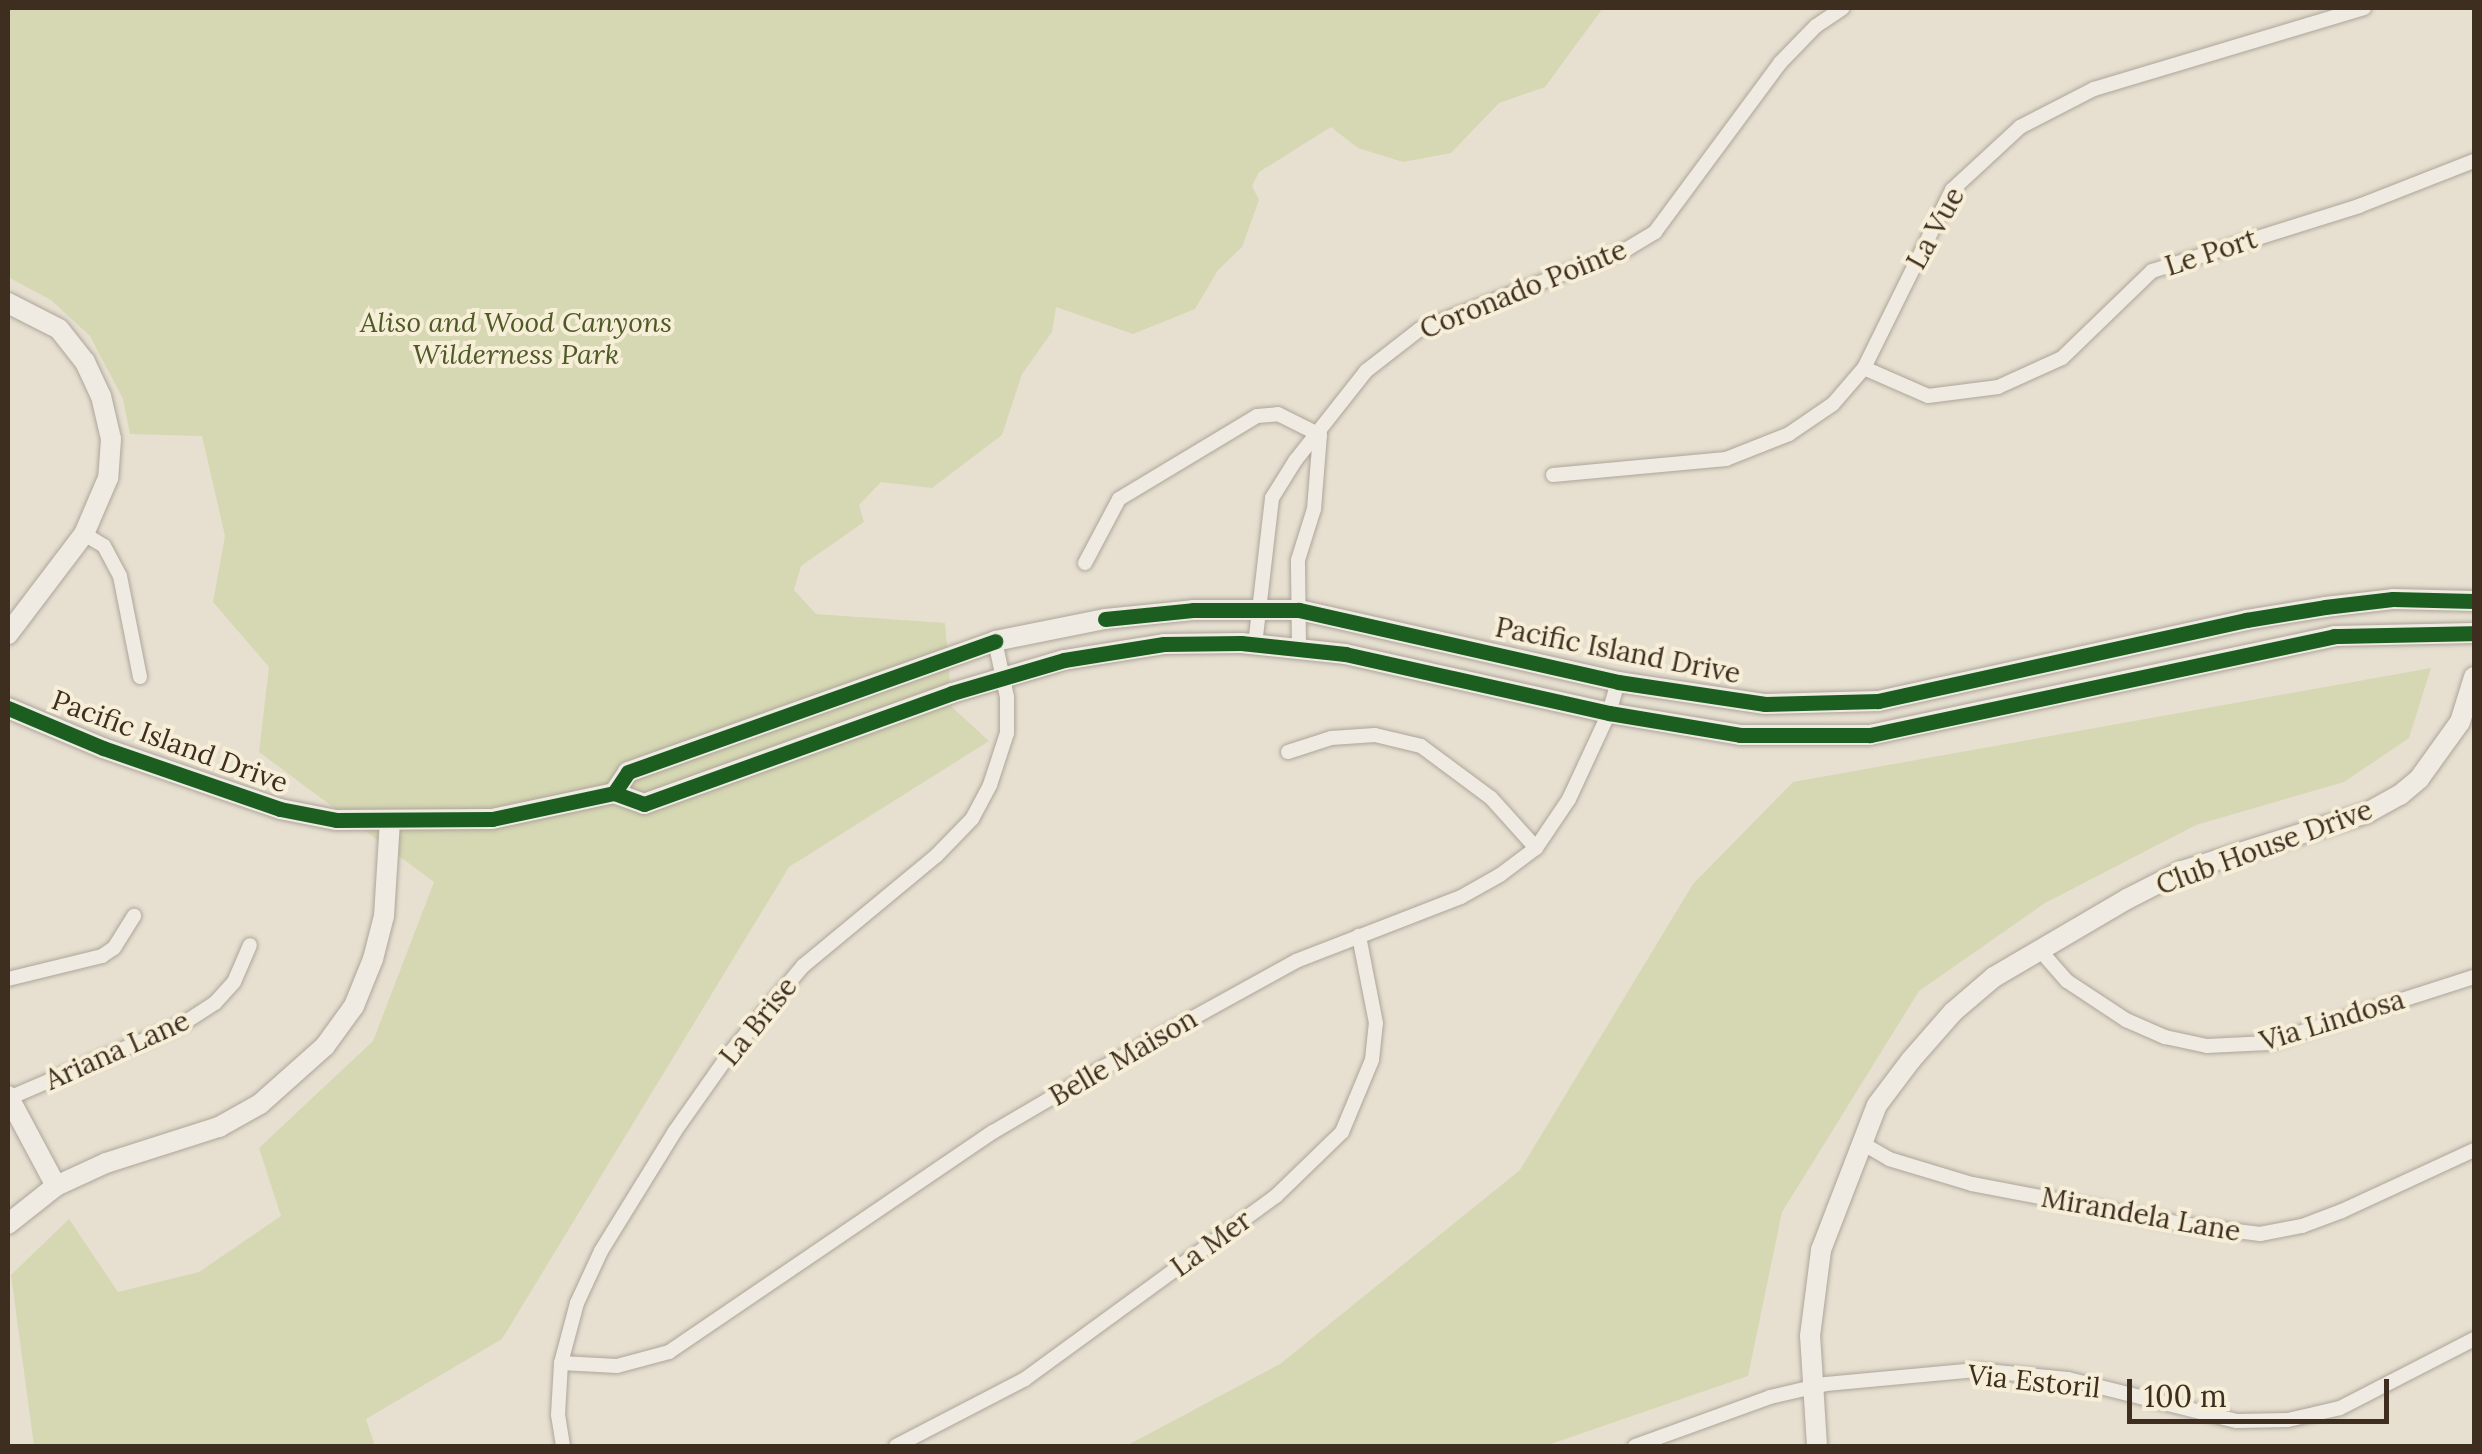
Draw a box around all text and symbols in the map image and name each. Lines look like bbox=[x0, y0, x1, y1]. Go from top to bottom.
street label: La Vue bbox=[1899, 181, 1971, 275]
street label: Le Port bbox=[2161, 221, 2261, 283]
street label: Coronado Pointe bbox=[1415, 232, 1631, 346]
park label: Aliso and Wood Canyons Wilderness Park bbox=[360, 305, 672, 371]
street label: Pacific Island Drive bbox=[1493, 610, 1743, 690]
street label: Pacific Island Drive bbox=[47, 683, 293, 799]
street label: Club House Drive bbox=[2151, 792, 2377, 902]
street label: La Brise bbox=[712, 970, 804, 1072]
street label: Via Lindosa bbox=[2256, 982, 2408, 1058]
street label: Belle Maison bbox=[1043, 1001, 1203, 1113]
street label: Ariana Lane bbox=[40, 1003, 194, 1097]
street label: Mirandela Lane bbox=[2039, 1180, 2243, 1248]
street label: La Mer bbox=[1164, 1203, 1258, 1283]
street label: Via Estoril bbox=[1966, 1357, 2102, 1405]
scale bar bbox=[2132, 1359, 2394, 1421]
text: 100 m bbox=[2144, 1377, 2227, 1415]

